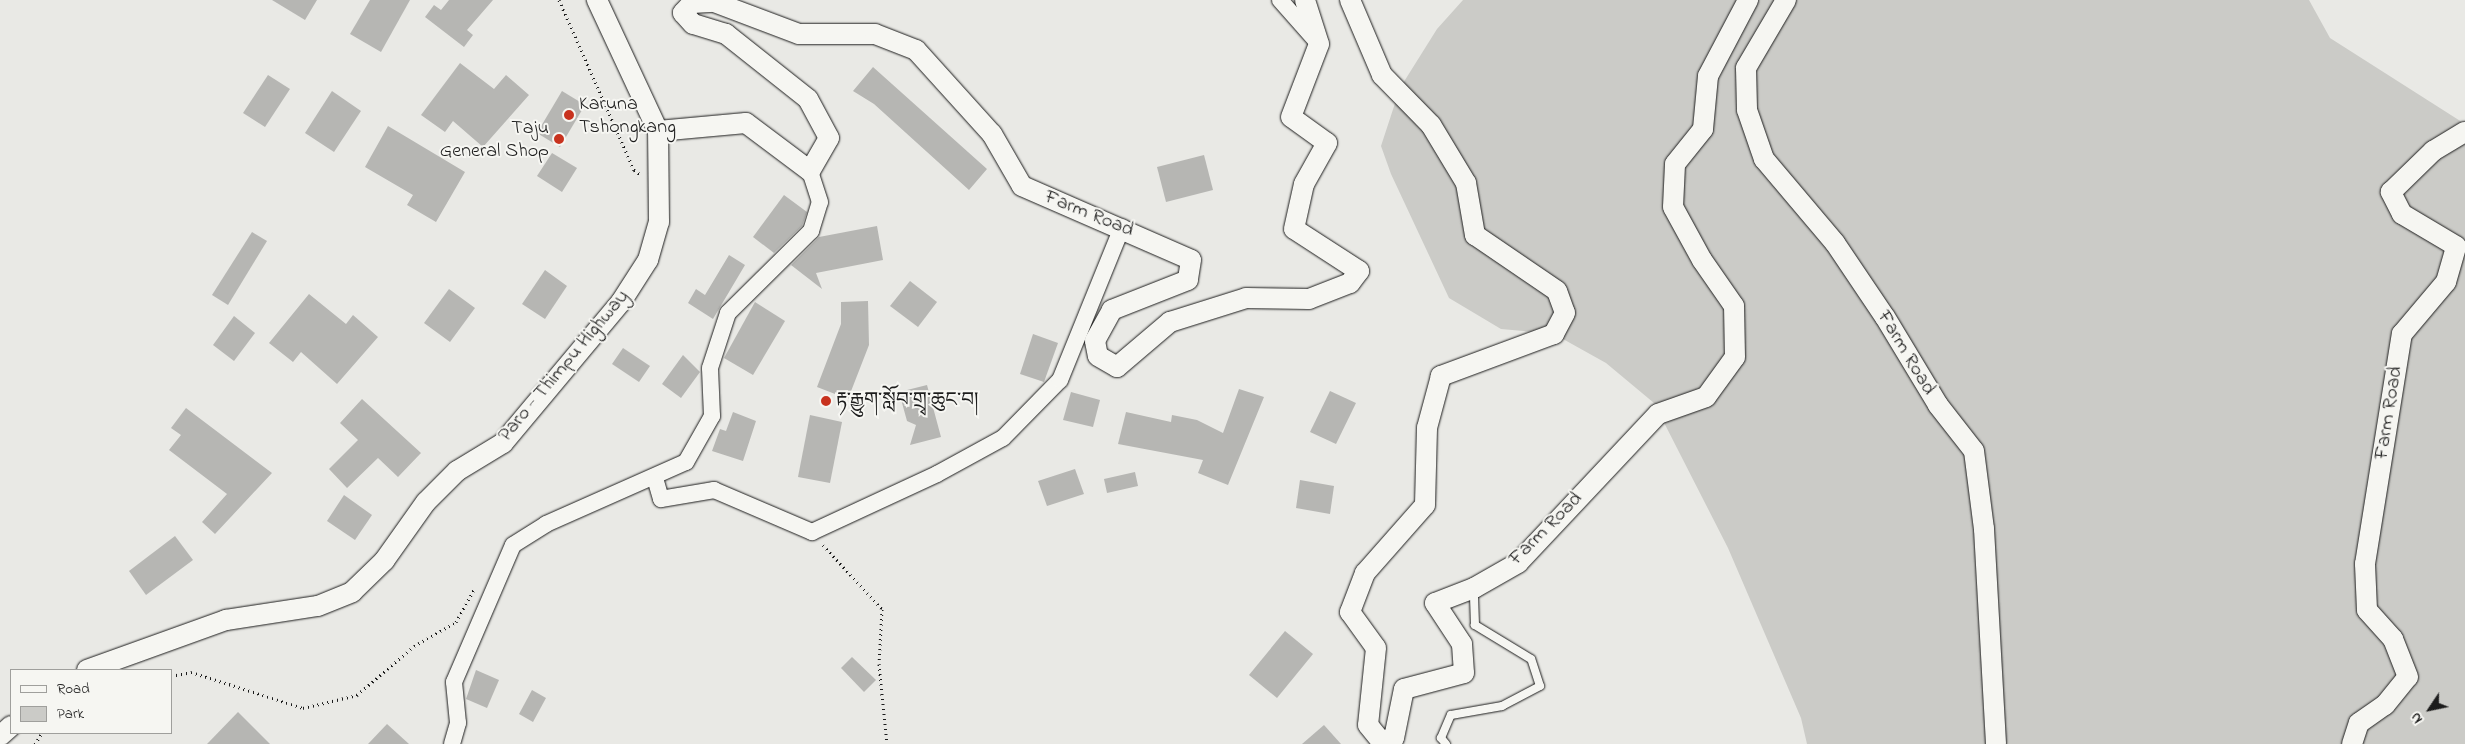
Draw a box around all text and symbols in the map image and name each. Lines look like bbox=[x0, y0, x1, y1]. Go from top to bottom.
place label: Karuna Tshongkang bbox=[579, 92, 676, 139]
marker: Karuna Tshongkang bbox=[563, 109, 575, 121]
place label: Taju General Shop bbox=[440, 116, 549, 163]
marker: Taju General Shop bbox=[553, 133, 565, 145]
street label: Farm Road bbox=[1041, 185, 1137, 243]
street label: Paro - Thimpu Highway bbox=[494, 285, 634, 447]
street label: Farm Road bbox=[1872, 307, 1940, 399]
street label: Farm Road bbox=[2370, 365, 2408, 461]
place label: རྟ་རྒྱུག་སློབ་གྲྭ་ཆུང་བ། bbox=[836, 389, 978, 413]
marker: རྟ་རྒྱུག་སློབ་གྲྭ་ཆུང་བ། bbox=[820, 395, 832, 407]
street label: Farm Road bbox=[1504, 487, 1588, 571]
legend bbox=[10, 669, 172, 734]
text: Road bbox=[57, 678, 90, 700]
north arrow bbox=[2405, 684, 2455, 734]
text: Park bbox=[57, 703, 84, 725]
text: N bbox=[2406, 708, 2429, 727]

